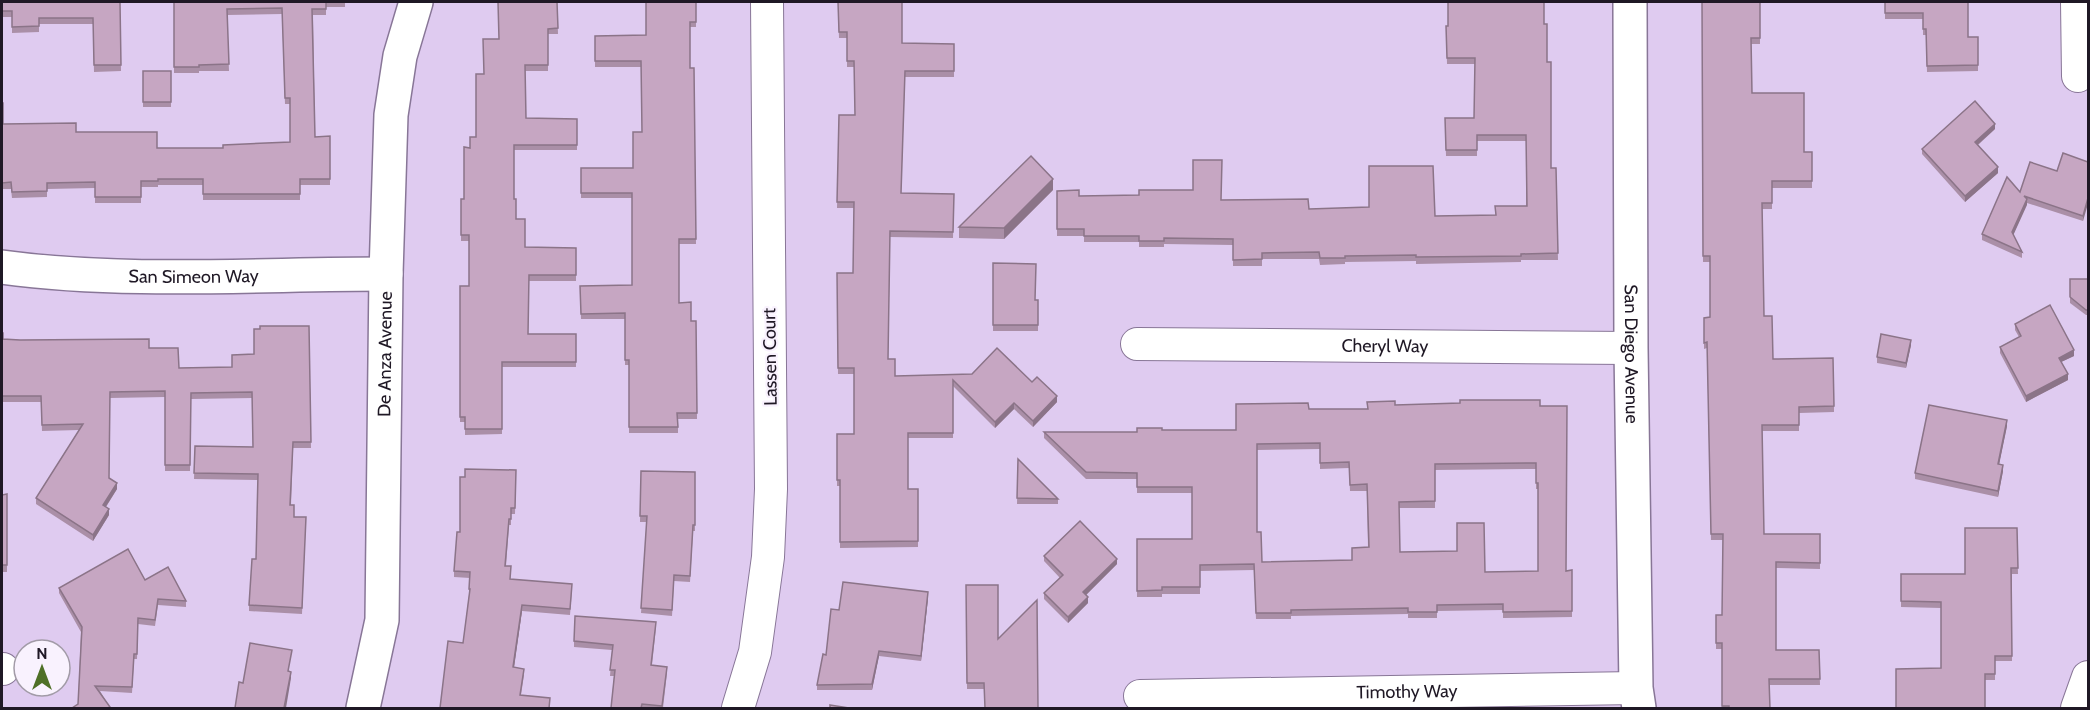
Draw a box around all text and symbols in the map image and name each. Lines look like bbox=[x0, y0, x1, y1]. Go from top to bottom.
street label: San Simeon Way bbox=[128, 265, 259, 288]
street label: San Diego Avenue bbox=[1620, 284, 1643, 424]
street label: De Anza Avenue bbox=[373, 291, 397, 417]
street label: Lassen Court bbox=[758, 308, 782, 406]
street label: Cheryl Way bbox=[1341, 335, 1429, 357]
north arrow bbox=[12, 638, 72, 698]
text: N bbox=[36, 644, 48, 663]
street label: Timothy Way bbox=[1356, 680, 1458, 704]

